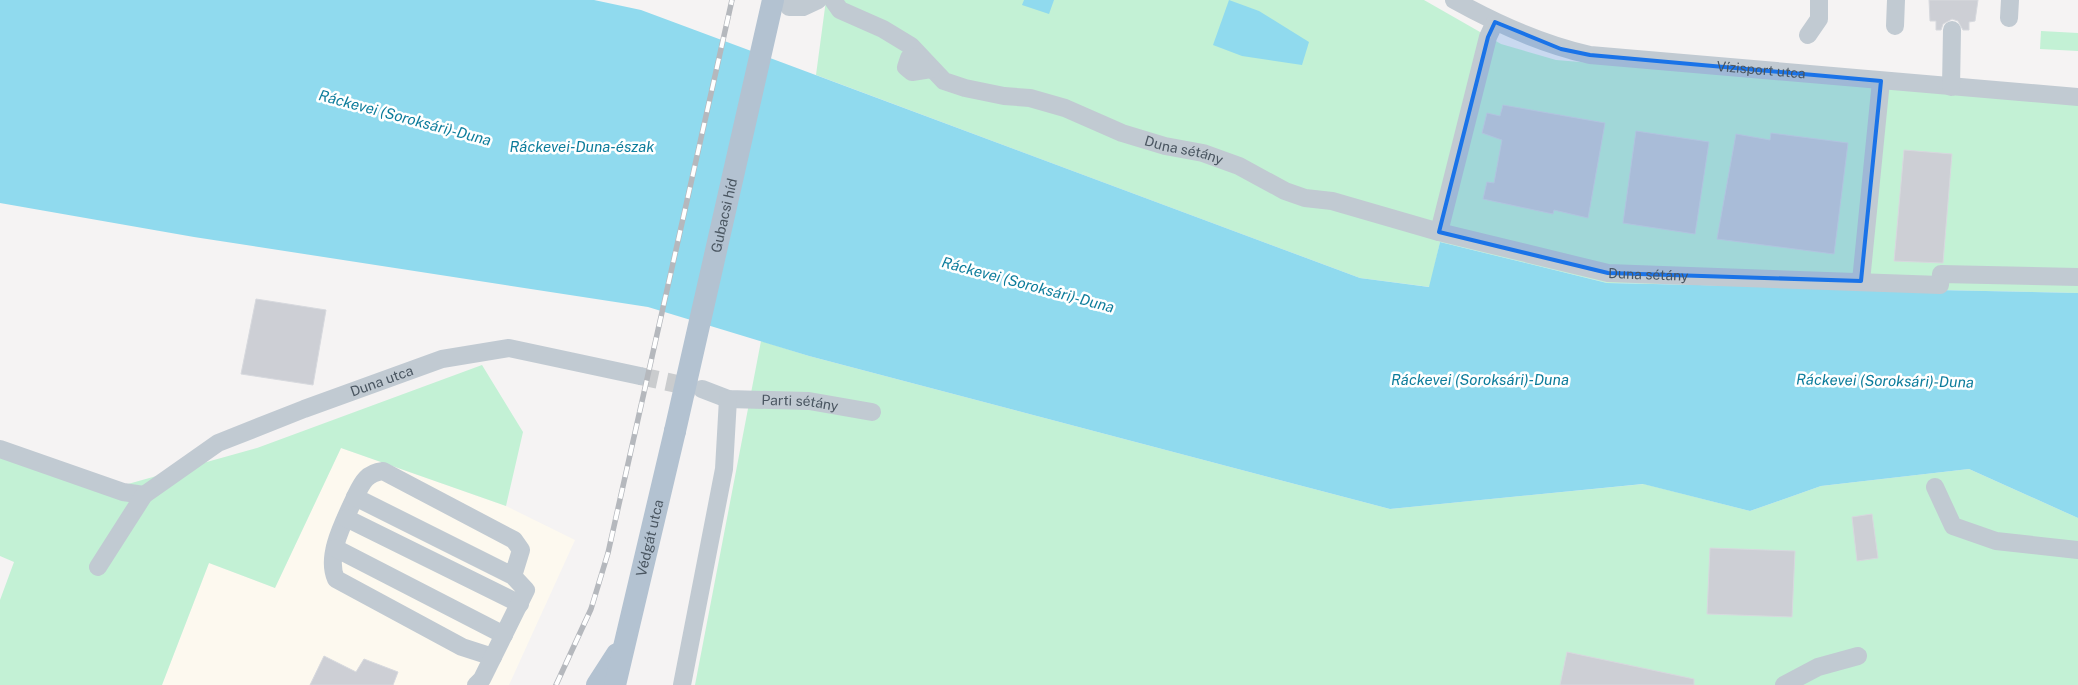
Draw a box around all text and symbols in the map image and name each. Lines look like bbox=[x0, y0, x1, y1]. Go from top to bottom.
street label: Vízisport utca bbox=[1716, 58, 1806, 82]
water label: Ráckevei (Soroksári)-Duna bbox=[317, 86, 493, 149]
street label: Duna sétány bbox=[1143, 132, 1226, 168]
water label: Ráckevei-Duna-észak bbox=[510, 138, 655, 155]
street label: Gubacsi híd bbox=[708, 177, 740, 254]
water label: Ráckevei (Soroksári)-Duna bbox=[940, 253, 1116, 316]
street label: Duna sétány bbox=[1608, 265, 1689, 284]
street label: Duna utca bbox=[348, 362, 415, 400]
water label: Ráckevei (Soroksári)-Duna bbox=[1796, 370, 1974, 391]
water label: Ráckevei (Soroksári)-Duna bbox=[1391, 371, 1569, 388]
street label: Parti sétány bbox=[761, 392, 840, 414]
street label: Védgát utca bbox=[633, 498, 667, 578]

